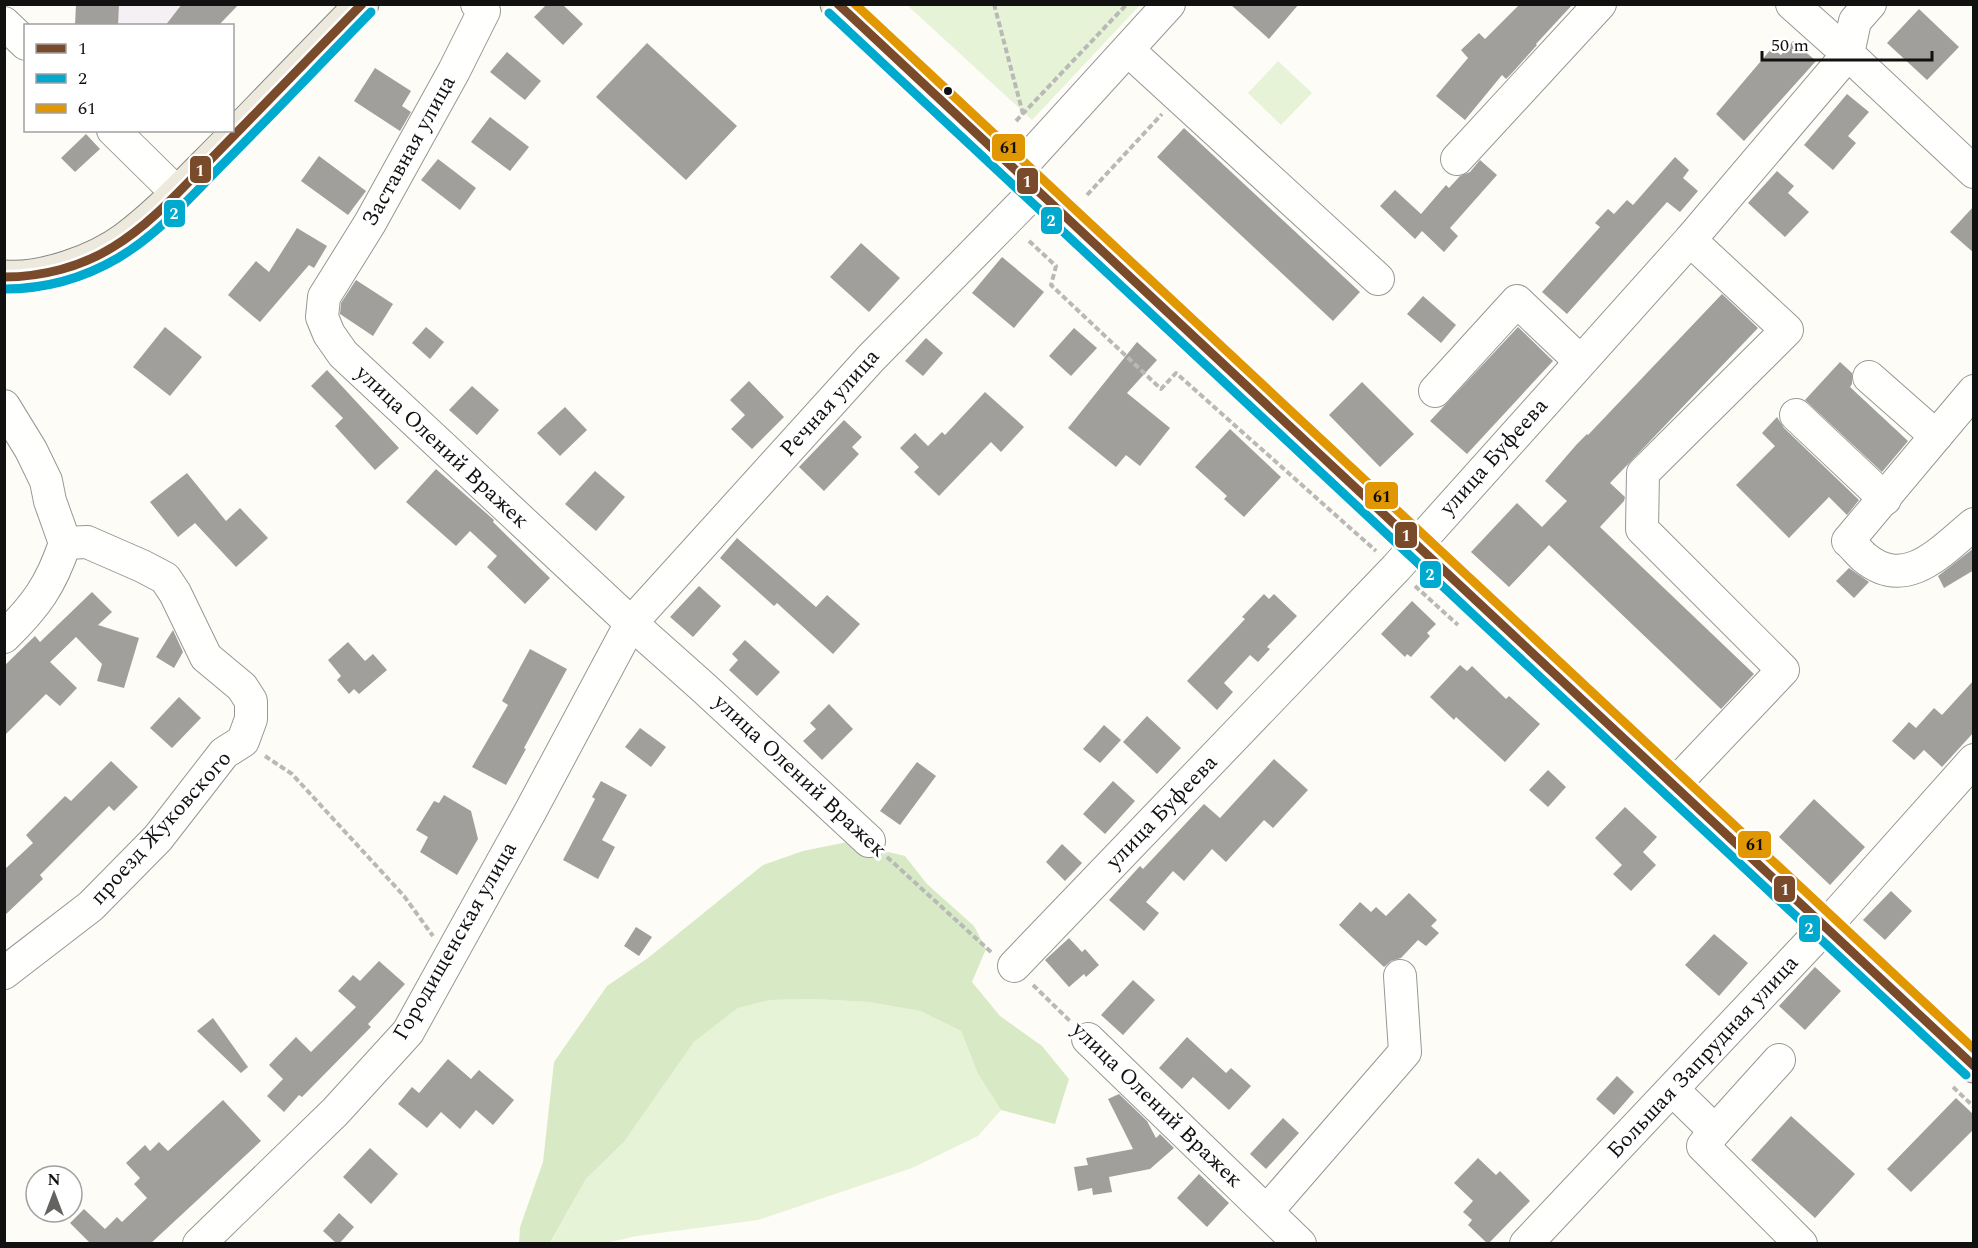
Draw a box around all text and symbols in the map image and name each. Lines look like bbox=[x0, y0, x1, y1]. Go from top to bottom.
legend bbox=[24, 24, 234, 132]
scale bar bbox=[1762, 24, 1932, 62]
text: 50 m bbox=[1771, 32, 1809, 59]
text: 1 bbox=[78, 35, 87, 62]
text: 2 bbox=[78, 65, 87, 92]
street label: Заставная улица bbox=[354, 69, 464, 233]
unlabelled marker bbox=[942, 85, 954, 97]
text: 61 bbox=[78, 95, 96, 122]
line badge: 61 bbox=[991, 133, 1026, 162]
text: 61 bbox=[1000, 136, 1018, 160]
line badge: 1 bbox=[189, 155, 212, 184]
text: 1 bbox=[196, 159, 204, 183]
line badge: 1 bbox=[1016, 167, 1039, 195]
text: 1 bbox=[1023, 170, 1031, 194]
line badge: 2 bbox=[163, 199, 186, 228]
text: 2 bbox=[170, 202, 179, 226]
line badge: 2 bbox=[1040, 206, 1063, 235]
text: 2 bbox=[1047, 209, 1056, 233]
street label: Речная улица bbox=[772, 341, 888, 465]
street label: улица Олений Вражек bbox=[347, 357, 536, 537]
street label: улица Буфеева bbox=[1431, 391, 1556, 524]
line badge: 61 bbox=[1364, 481, 1399, 510]
text: 61 bbox=[1373, 485, 1391, 509]
line badge: 1 bbox=[1394, 521, 1418, 549]
text: 1 bbox=[1402, 524, 1410, 548]
line badge: 2 bbox=[1419, 560, 1442, 589]
text: 2 bbox=[1426, 563, 1435, 587]
street label: улица Олений Вражек bbox=[705, 686, 894, 866]
street label: проезд Жуковского bbox=[82, 743, 240, 913]
street label: улица Буфеева bbox=[1098, 747, 1226, 878]
line badge: 61 bbox=[1737, 830, 1772, 859]
text: 61 bbox=[1746, 833, 1764, 857]
street label: Городищенская улица bbox=[385, 835, 526, 1047]
line badge: 1 bbox=[1773, 875, 1796, 903]
text: 1 bbox=[1781, 878, 1789, 902]
line badge: 2 bbox=[1798, 914, 1821, 943]
text: 2 bbox=[1805, 917, 1814, 941]
street label: Большая Запрудная улица bbox=[1600, 948, 1807, 1166]
street label: улица Олений Вражек bbox=[1063, 1014, 1250, 1196]
north arrow bbox=[24, 1164, 84, 1224]
text: N bbox=[47, 1168, 61, 1192]

